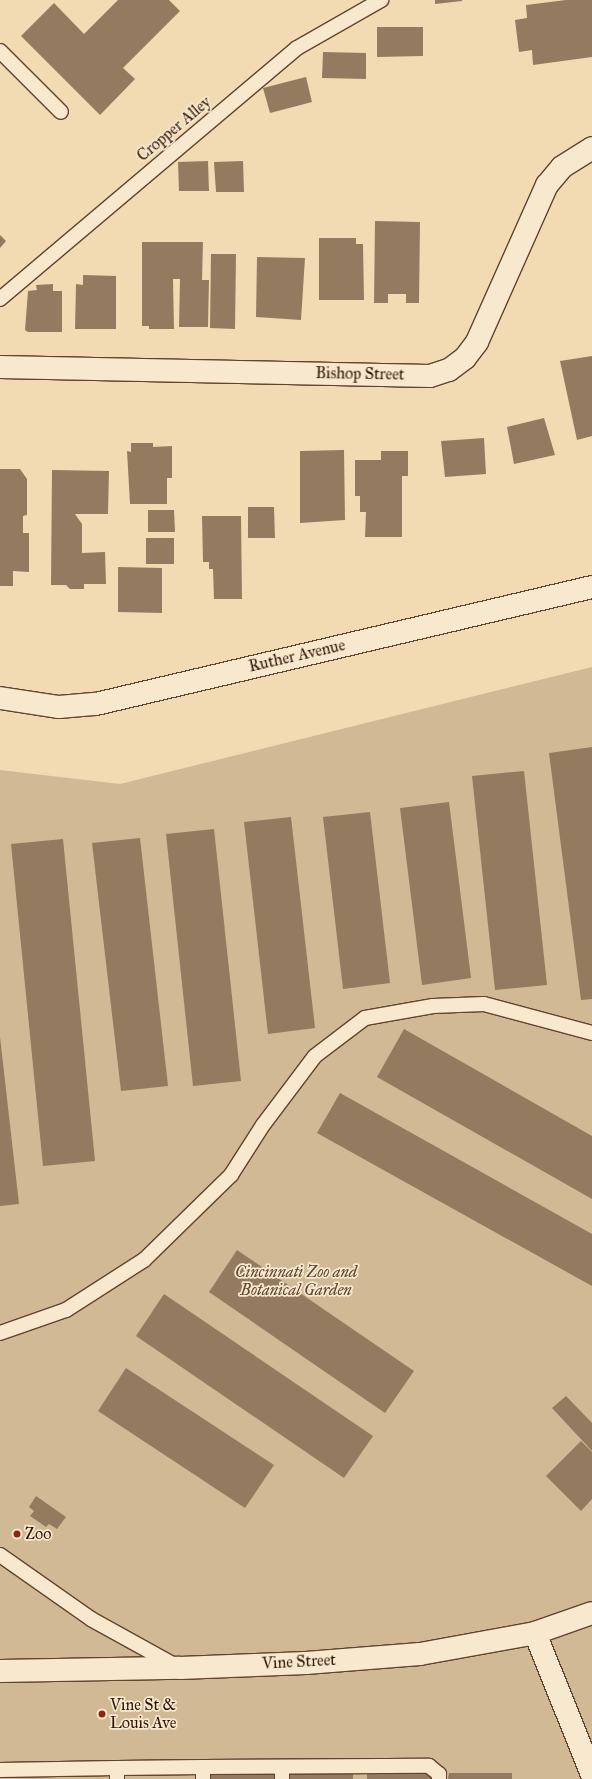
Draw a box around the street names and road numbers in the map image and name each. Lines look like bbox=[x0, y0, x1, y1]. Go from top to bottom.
street label: Cropper Alley bbox=[133, 93, 215, 165]
street label: Bishop Street bbox=[315, 364, 405, 384]
street label: Ruther Avenue bbox=[247, 636, 347, 676]
street label: Vine Street bbox=[262, 1650, 336, 1674]

